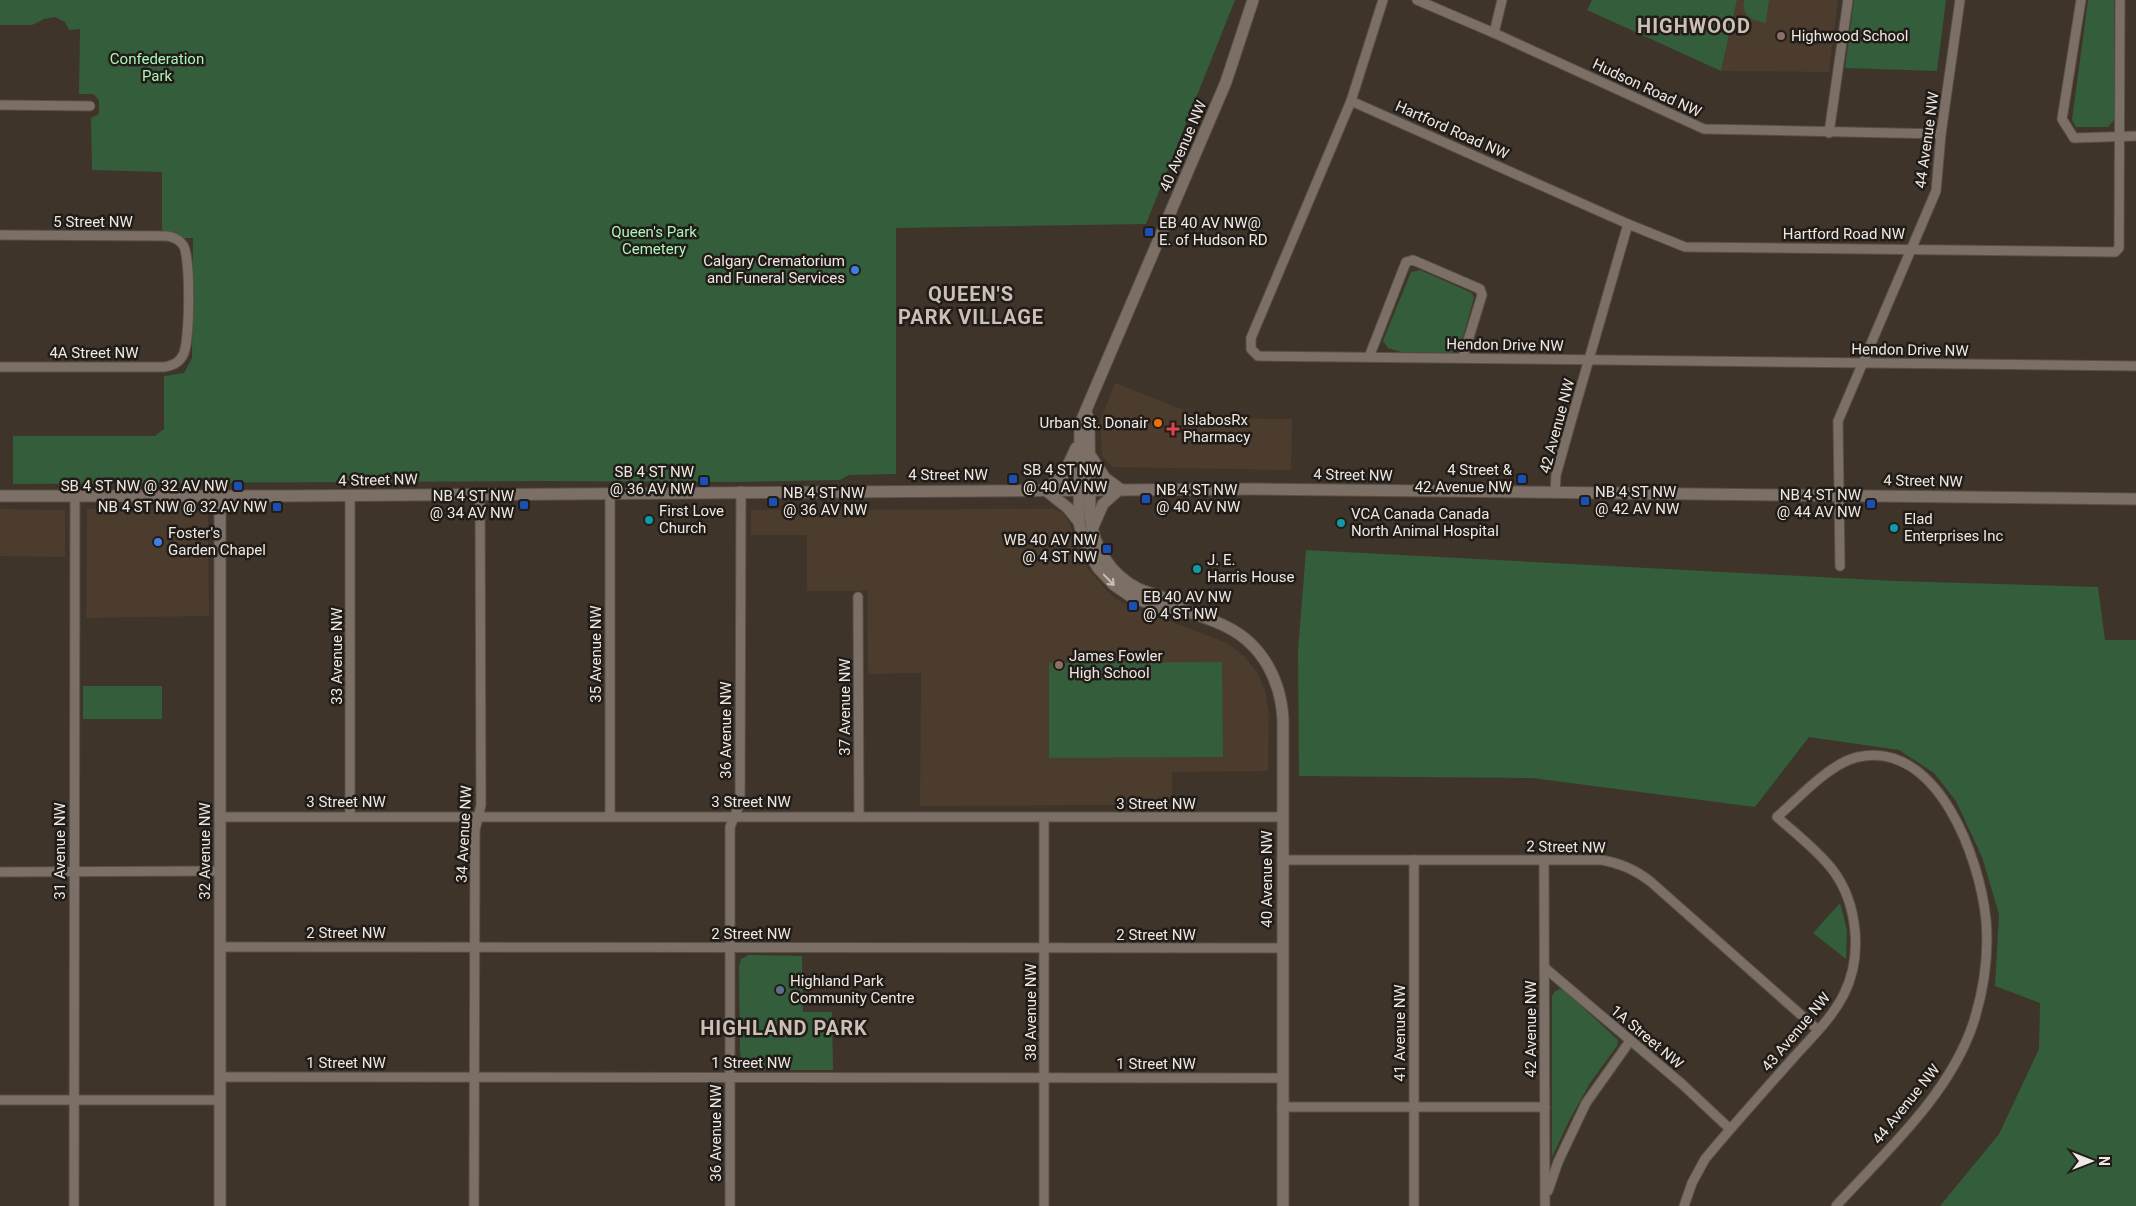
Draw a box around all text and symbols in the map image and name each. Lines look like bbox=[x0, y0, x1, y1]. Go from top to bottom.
district label: HIGHWOOD bbox=[1637, 14, 1751, 38]
place label: Highwood School bbox=[1791, 27, 1908, 45]
marker: Highwood School bbox=[1775, 30, 1787, 42]
park label: Confederation Park bbox=[110, 50, 204, 85]
street label: Hudson Road NW bbox=[1590, 55, 1704, 121]
street label: 44 Avenue NW bbox=[1911, 91, 1943, 189]
street label: Hartford Road NW bbox=[1392, 97, 1512, 163]
street label: 40 Avenue NW bbox=[1156, 98, 1210, 194]
street label: 5 Street NW bbox=[53, 213, 133, 231]
place label: EB 40 AV NW@ E. of Hudson RD bbox=[1159, 214, 1268, 249]
park label: Queen's Park Cemetery bbox=[611, 223, 697, 258]
street label: Hartford Road NW bbox=[1783, 225, 1905, 243]
marker: EB 40 AV NW@ E. of Hudson RD bbox=[1143, 226, 1155, 238]
place label: Calgary Crematorium and Funeral Services bbox=[703, 252, 845, 287]
marker: Calgary Crematorium and Funeral Services bbox=[849, 264, 861, 276]
district label: QUEEN'S PARK VILLAGE bbox=[898, 282, 1044, 329]
street label: Hendon Drive NW bbox=[1446, 335, 1564, 355]
street label: Hendon Drive NW bbox=[1851, 340, 1969, 360]
street label: 4A Street NW bbox=[49, 344, 139, 362]
street label: 42 Avenue NW bbox=[1536, 377, 1578, 475]
place label: IslabosRx Pharmacy bbox=[1183, 411, 1250, 446]
place label: Urban St. Donair bbox=[1040, 414, 1148, 432]
marker: Urban St. Donair bbox=[1152, 417, 1164, 429]
marker: IslabosRx Pharmacy bbox=[1167, 423, 1179, 435]
place label: SB 4 ST NW @ 40 AV NW bbox=[1023, 461, 1107, 496]
place label: 4 Street & 42 Avenue NW bbox=[1415, 461, 1513, 496]
place label: SB 4 ST NW @ 36 AV NW bbox=[610, 463, 694, 498]
street label: 4 Street NW bbox=[1313, 465, 1393, 485]
street label: 4 Street NW bbox=[908, 466, 988, 484]
street label: 4 Street NW bbox=[338, 470, 418, 490]
street label: 4 Street NW bbox=[1883, 471, 1963, 491]
marker: SB 4 ST NW @ 40 AV NW bbox=[1007, 473, 1019, 485]
marker: 4 Street & 42 Avenue NW bbox=[1516, 473, 1528, 485]
marker: SB 4 ST NW @ 36 AV NW bbox=[698, 475, 710, 487]
place label: SB 4 ST NW @ 32 AV NW bbox=[61, 477, 228, 495]
marker: SB 4 ST NW @ 32 AV NW bbox=[232, 480, 244, 492]
place label: NB 4 ST NW @ 40 AV NW bbox=[1156, 481, 1240, 516]
place label: NB 4 ST NW @ 42 AV NW bbox=[1595, 483, 1679, 518]
place label: NB 4 ST NW @ 36 AV NW bbox=[783, 484, 867, 519]
place label: NB 4 ST NW @ 44 AV NW bbox=[1777, 486, 1861, 521]
place label: NB 4 ST NW @ 34 AV NW bbox=[430, 487, 514, 522]
marker: NB 4 ST NW @ 40 AV NW bbox=[1140, 493, 1152, 505]
marker: NB 4 ST NW @ 42 AV NW bbox=[1579, 495, 1591, 507]
marker: NB 4 ST NW @ 36 AV NW bbox=[767, 496, 779, 508]
place label: NB 4 ST NW @ 32 AV NW bbox=[98, 498, 267, 516]
marker: NB 4 ST NW @ 44 AV NW bbox=[1865, 498, 1877, 510]
marker: NB 4 ST NW @ 34 AV NW bbox=[518, 499, 530, 511]
marker: NB 4 ST NW @ 32 AV NW bbox=[271, 501, 283, 513]
place label: First Love Church bbox=[659, 502, 724, 537]
place label: VCA Canada Canada North Animal Hospital bbox=[1351, 505, 1499, 540]
place label: Elad Enterprises Inc bbox=[1904, 510, 2003, 545]
marker: First Love Church bbox=[643, 514, 655, 526]
marker: VCA Canada Canada North Animal Hospital bbox=[1335, 517, 1347, 529]
marker: Elad Enterprises Inc bbox=[1888, 522, 1900, 534]
place label: Foster's Garden Chapel bbox=[168, 524, 266, 559]
place label: WB 40 AV NW @ 4 ST NW bbox=[1004, 531, 1097, 566]
marker: Foster's Garden Chapel bbox=[152, 536, 164, 548]
marker: WB 40 AV NW @ 4 ST NW bbox=[1101, 543, 1113, 555]
place label: J. E. Harris House bbox=[1207, 551, 1294, 586]
marker: J. E. Harris House bbox=[1191, 563, 1203, 575]
one-way arrow bbox=[1103, 574, 1115, 586]
place label: EB 40 AV NW @ 4 ST NW bbox=[1143, 588, 1232, 623]
marker: EB 40 AV NW @ 4 ST NW bbox=[1127, 600, 1139, 612]
street label: 35 Avenue NW bbox=[587, 605, 605, 703]
street label: 33 Avenue NW bbox=[328, 607, 346, 705]
place label: James Fowler High School bbox=[1069, 647, 1163, 682]
street label: 37 Avenue NW bbox=[836, 658, 854, 756]
marker: James Fowler High School bbox=[1053, 659, 1065, 671]
street label: 36 Avenue NW bbox=[717, 681, 735, 779]
street label: 34 Avenue NW bbox=[452, 785, 476, 883]
street label: 3 Street NW bbox=[306, 793, 386, 811]
street label: 3 Street NW bbox=[711, 793, 791, 811]
street label: 3 Street NW bbox=[1116, 795, 1196, 813]
street label: 31 Avenue NW bbox=[51, 802, 69, 900]
street label: 32 Avenue NW bbox=[196, 802, 214, 900]
street label: 40 Avenue NW bbox=[1258, 830, 1276, 928]
street label: 2 Street NW bbox=[1526, 837, 1606, 857]
street label: 2 Street NW bbox=[306, 924, 386, 942]
street label: 2 Street NW bbox=[711, 925, 791, 943]
street label: 2 Street NW bbox=[1116, 926, 1196, 944]
street label: 38 Avenue NW bbox=[1022, 963, 1040, 1061]
place label: Highland Park Community Centre bbox=[790, 972, 914, 1007]
street label: 42 Avenue NW bbox=[1522, 980, 1540, 1078]
marker: Highland Park Community Centre bbox=[774, 984, 786, 996]
street label: 41 Avenue NW bbox=[1391, 984, 1409, 1082]
street label: 43 Avenue NW bbox=[1758, 989, 1834, 1075]
street label: 1A Street NW bbox=[1607, 1001, 1687, 1073]
district label: HIGHLAND PARK bbox=[700, 1016, 868, 1040]
street label: 1 Street NW bbox=[306, 1054, 386, 1072]
street label: 1 Street NW bbox=[711, 1054, 791, 1072]
street label: 1 Street NW bbox=[1116, 1055, 1196, 1073]
street label: 44 Avenue NW bbox=[1868, 1060, 1944, 1148]
street label: 36 Avenue NW bbox=[707, 1084, 725, 1182]
north arrow bbox=[2066, 1136, 2116, 1186]
text: N bbox=[2096, 1156, 2112, 1166]

